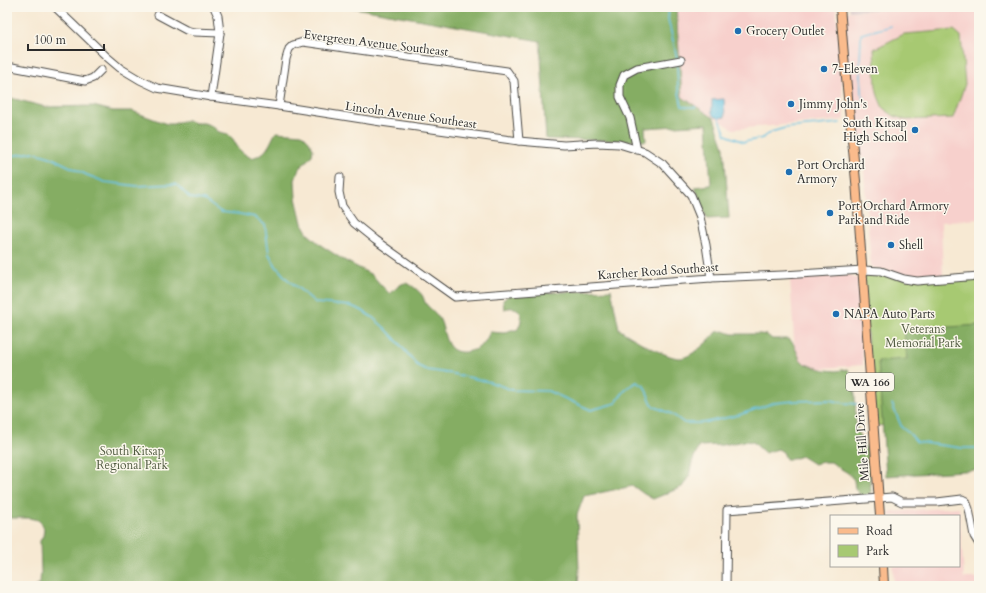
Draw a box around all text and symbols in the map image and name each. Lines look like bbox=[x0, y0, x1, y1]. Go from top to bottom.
place label: Grocery Outlet bbox=[746, 23, 824, 39]
scale bar bbox=[28, 26, 104, 52]
street label: Evergreen Avenue Southeast bbox=[303, 26, 449, 60]
marker: Grocery Outlet bbox=[733, 26, 743, 36]
text: 100 m bbox=[34, 32, 67, 48]
place label: 7-Eleven bbox=[832, 61, 878, 77]
marker: 7-Eleven bbox=[819, 64, 829, 74]
place label: Jimmy John's bbox=[797, 96, 867, 112]
street label: Lincoln Avenue Southeast bbox=[344, 98, 478, 132]
marker: Jimmy John's bbox=[786, 99, 796, 109]
place label: South Kitsap High School bbox=[843, 115, 907, 145]
marker: South Kitsap High School bbox=[910, 125, 920, 135]
place label: Port Orchard Armory bbox=[797, 157, 865, 187]
marker: Port Orchard Armory bbox=[784, 167, 794, 177]
place label: Port Orchard Armory Park and Ride bbox=[838, 198, 950, 228]
marker: Port Orchard Armory Park and Ride bbox=[825, 208, 835, 218]
place label: Shell bbox=[899, 237, 923, 253]
marker: Shell bbox=[886, 240, 896, 250]
street label: Karcher Road Southeast bbox=[597, 259, 719, 283]
place label: NAPA Auto Parts bbox=[844, 306, 935, 322]
marker: NAPA Auto Parts bbox=[831, 309, 841, 319]
park label: Veterans Memorial Park bbox=[885, 321, 961, 351]
road number: WA 166 bbox=[846, 373, 894, 391]
street label: Mile Hill Drive bbox=[851, 402, 873, 482]
park label: South Kitsap Regional Park bbox=[96, 443, 168, 473]
legend bbox=[830, 515, 960, 567]
text: Road bbox=[866, 523, 893, 539]
text: Park bbox=[866, 543, 890, 559]

